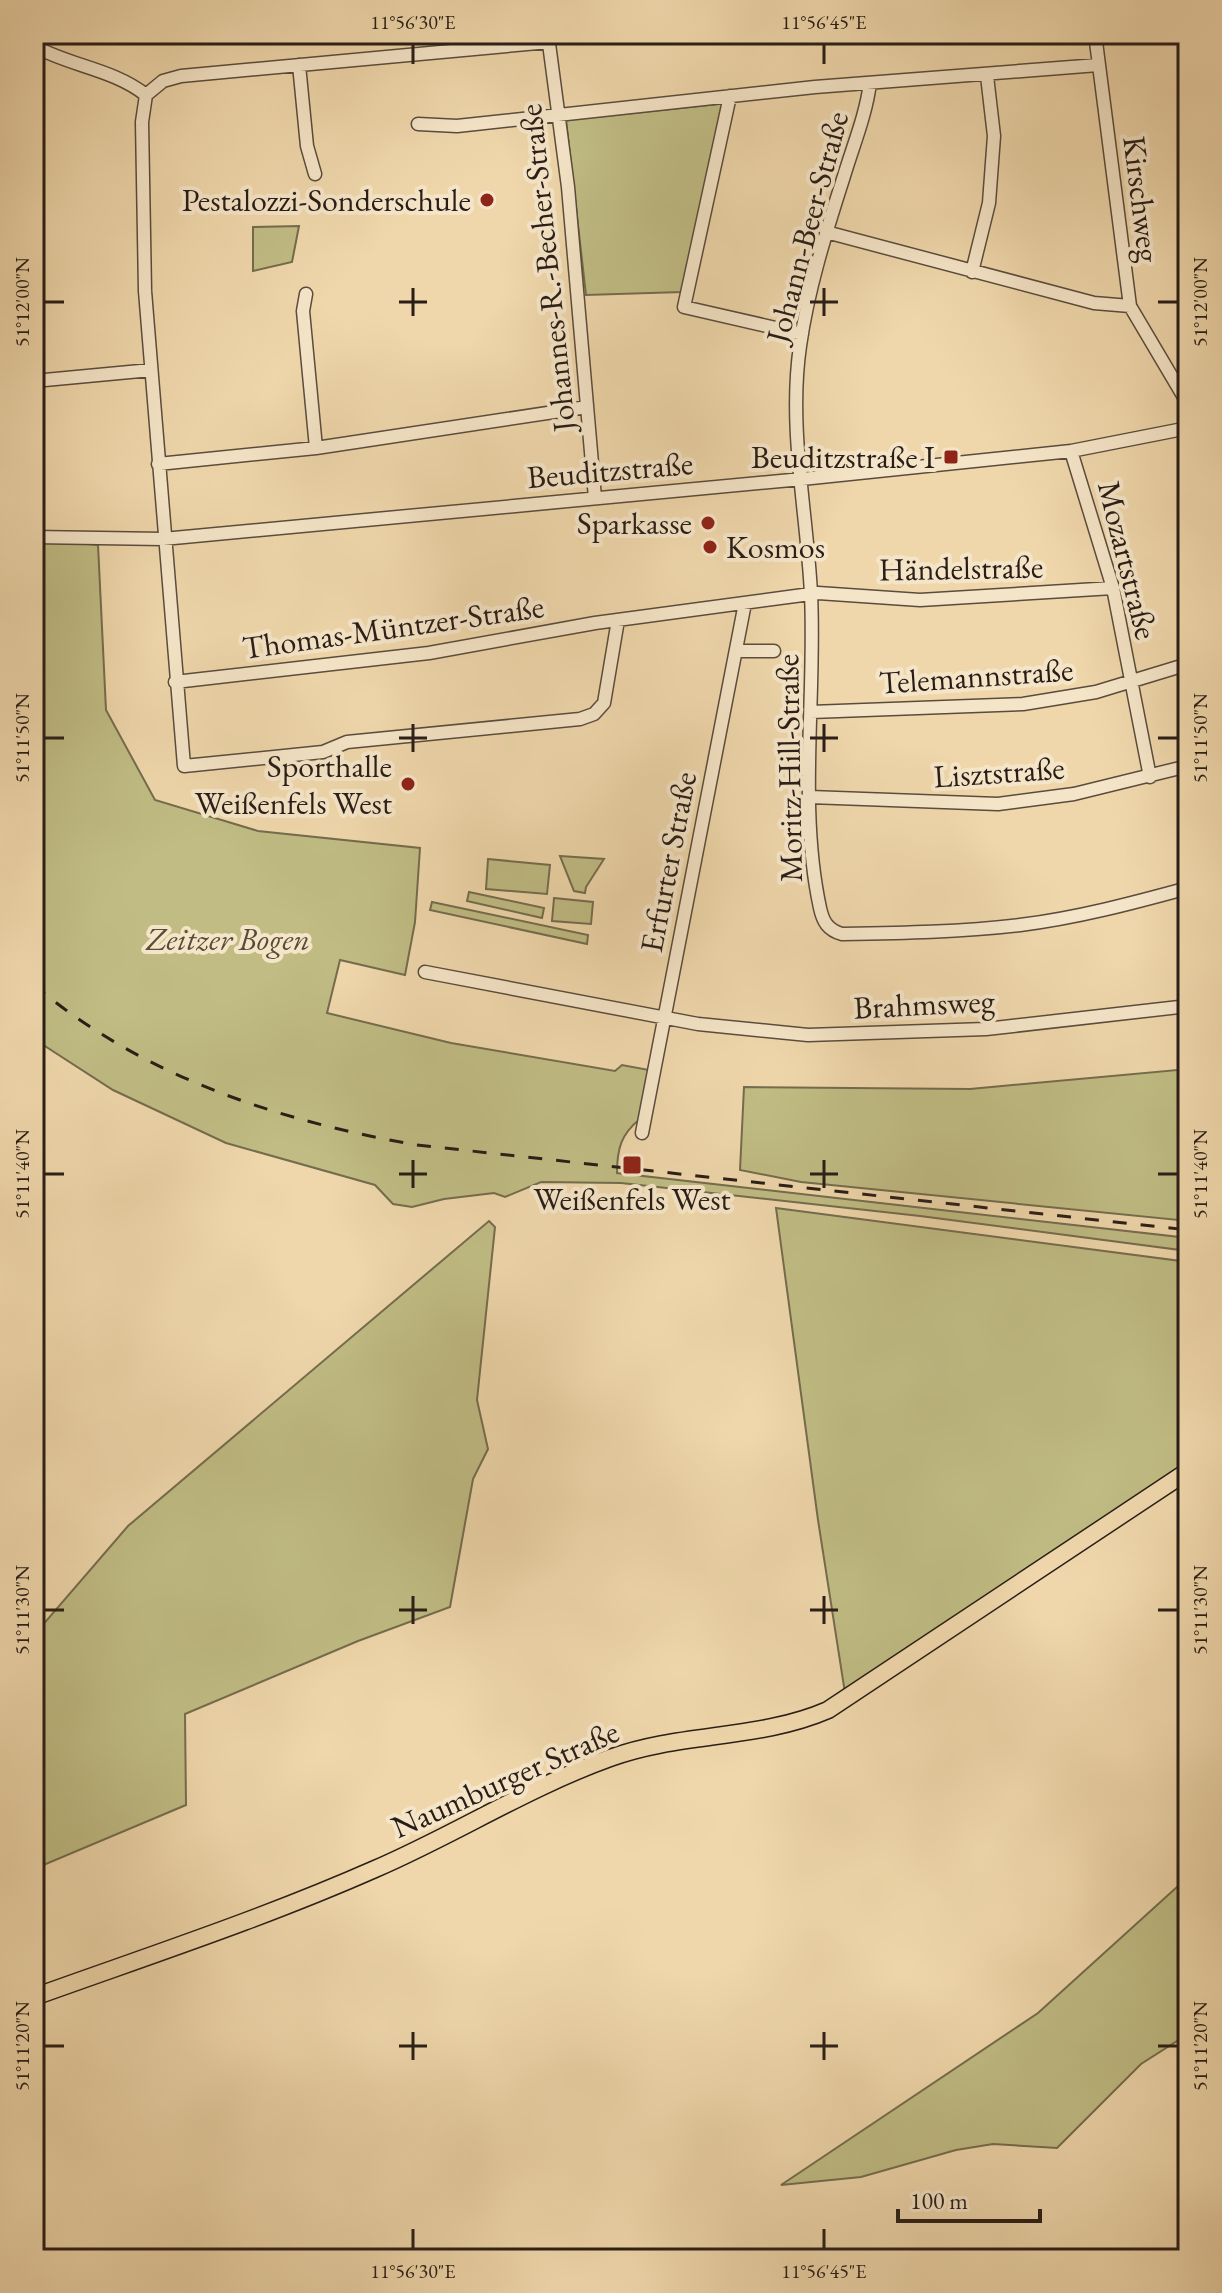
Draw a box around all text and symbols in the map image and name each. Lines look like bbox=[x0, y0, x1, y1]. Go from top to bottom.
text: 11°56'30"E bbox=[370, 9, 456, 35]
text: 11°56'45"E bbox=[781, 9, 867, 35]
street label: Johannes-R.-Becher-Straße bbox=[509, 102, 585, 437]
street label: Johann-Beer-Straße bbox=[755, 107, 858, 350]
street label: Kirschweg bbox=[1113, 133, 1171, 266]
place label: Pestalozzi-Sonderschule bbox=[182, 179, 471, 221]
marker: Pestalozzi-Sonderschule bbox=[478, 191, 496, 209]
text: 51°12'00"N bbox=[9, 257, 35, 347]
text: 51°12'00"N bbox=[1187, 257, 1213, 347]
place label: Beuditzstraße I bbox=[751, 436, 935, 478]
street label: Beuditzstraße bbox=[525, 442, 695, 498]
marker: Beuditzstraße I bbox=[942, 448, 960, 466]
street label: Mozartstraße bbox=[1088, 477, 1168, 643]
place label: Sparkasse bbox=[577, 502, 692, 544]
marker: Sparkasse bbox=[699, 514, 717, 532]
place label: Kosmos bbox=[726, 526, 825, 568]
marker: Kosmos bbox=[701, 538, 719, 556]
street label: Händelstraße bbox=[878, 546, 1044, 590]
street label: Thomas-Müntzer-Straße bbox=[239, 585, 547, 669]
street label: Telemannstraße bbox=[877, 648, 1075, 704]
street label: Moritz-Hill-Straße bbox=[766, 653, 812, 883]
text: 51°11'50"N bbox=[9, 693, 35, 783]
text: 51°11'50"N bbox=[1187, 693, 1213, 783]
place label: Sporthalle Weißenfels West bbox=[195, 745, 392, 824]
street label: Lisztstraße bbox=[932, 746, 1066, 798]
street label: Erfurter Straße bbox=[630, 768, 706, 956]
marker: Sporthalle Weißenfels West bbox=[399, 775, 417, 793]
park label: Zeitzer Bogen bbox=[145, 918, 310, 960]
street label: Brahmsweg bbox=[852, 979, 997, 1029]
text: 51°11'40"N bbox=[9, 1129, 35, 1219]
text: 51°11'40"N bbox=[1187, 1129, 1213, 1219]
marker: Weißenfels West bbox=[621, 1154, 643, 1176]
place label: Weißenfels West bbox=[533, 1178, 731, 1220]
text: 51°11'30"N bbox=[9, 1565, 35, 1655]
text: 51°11'30"N bbox=[1187, 1565, 1213, 1655]
street label: Naumburger Straße bbox=[385, 1710, 625, 1848]
text: 51°11'20"N bbox=[9, 2001, 35, 2091]
text: 51°11'20"N bbox=[1187, 2001, 1213, 2091]
scale bar bbox=[898, 2173, 1040, 2223]
text: 100 m bbox=[910, 2185, 968, 2216]
text: 11°56'30"E bbox=[370, 2258, 456, 2284]
text: 11°56'45"E bbox=[781, 2258, 867, 2284]

